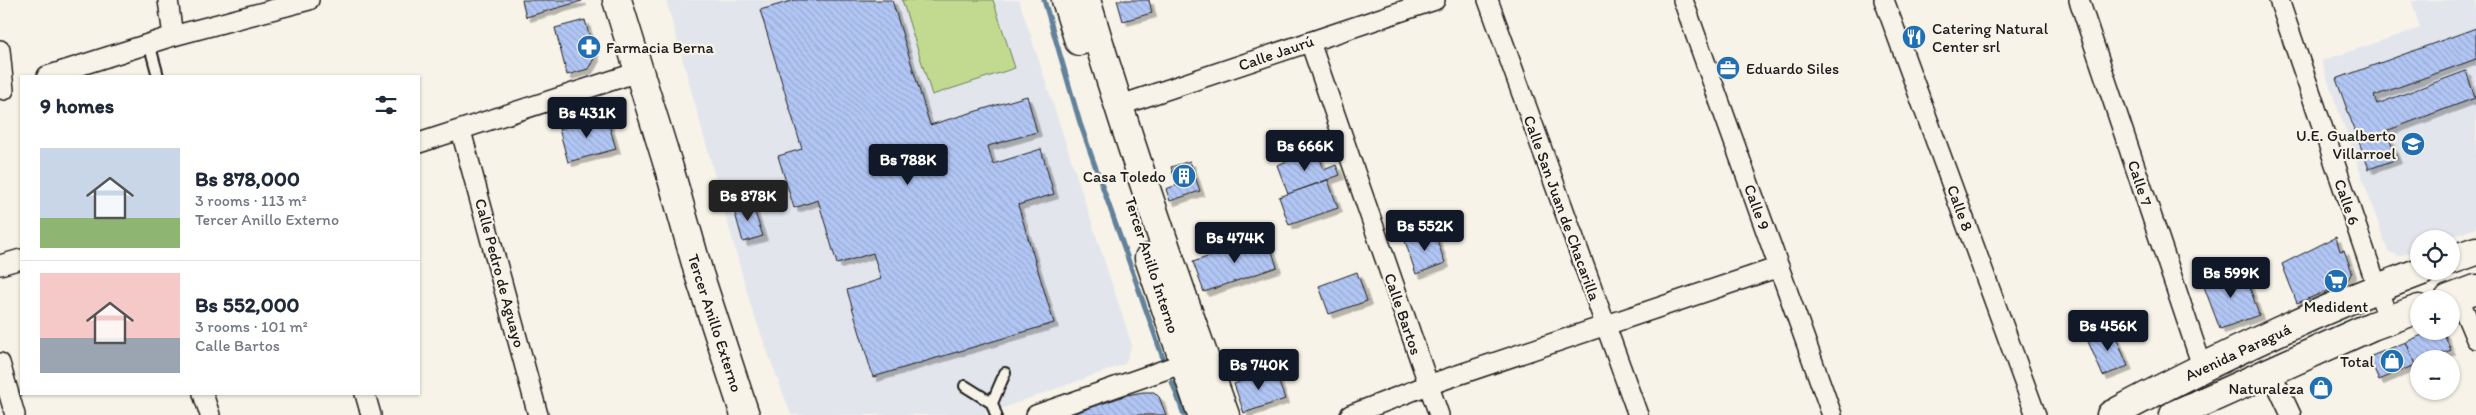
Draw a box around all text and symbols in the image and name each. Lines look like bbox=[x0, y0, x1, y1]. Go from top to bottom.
place label: Catering Natural Center srl bbox=[1932, 19, 2049, 56]
restaurant icon: Catering Natural Center srl bbox=[1901, 24, 1927, 50]
street label: Calle Jaurú bbox=[1236, 31, 1316, 75]
pharmacy icon: Farmacia Berna bbox=[576, 34, 602, 60]
place label: Farmacia Berna bbox=[606, 38, 714, 57]
office icon: Eduardo Siles bbox=[1715, 55, 1741, 81]
place label: Eduardo Siles bbox=[1746, 59, 1839, 78]
icon: filters bbox=[372, 91, 400, 119]
text: 9 homes bbox=[40, 93, 114, 118]
pin: Bs 431K bbox=[541, 96, 633, 139]
text: Bs 431K bbox=[559, 103, 615, 122]
street label: Calle San Juan de Chacarilla bbox=[1520, 113, 1605, 304]
place label: U.E. Gualberto Villarroel bbox=[2296, 126, 2396, 163]
pin: Bs 666K bbox=[1259, 130, 1351, 172]
school or university icon: U.E. Gualberto Villarroel bbox=[2400, 131, 2426, 157]
text: Bs 666K bbox=[1277, 136, 1333, 155]
pin: Bs 788K bbox=[862, 144, 954, 186]
text: Bs 788K bbox=[880, 150, 936, 169]
street label: Calle 7 bbox=[2124, 158, 2156, 208]
building icon: Casa Toledo bbox=[1171, 163, 1197, 189]
text: Bs 878,000 bbox=[195, 166, 300, 191]
place label: Casa Toledo bbox=[1083, 167, 1166, 186]
icon: home bbox=[80, 168, 140, 228]
street label: Calle 6 bbox=[2330, 177, 2364, 227]
pin: Bs 878K bbox=[702, 180, 794, 222]
street label: Calle 9 bbox=[1740, 182, 1774, 232]
street label: Calle 8 bbox=[1943, 182, 1977, 234]
text: Bs 878K bbox=[720, 186, 776, 205]
text: 3 rooms · 113 m² bbox=[195, 191, 307, 210]
street label: Tercer Anillo Interno bbox=[1121, 194, 1183, 336]
street label: Calle Pedro de Aguayo bbox=[471, 196, 529, 350]
text: Tercer Anillo Externo bbox=[195, 210, 339, 229]
pin: Bs 552K bbox=[1379, 210, 1471, 252]
text: Bs 552K bbox=[1397, 216, 1453, 235]
pin: Bs 474K bbox=[1189, 222, 1281, 264]
text: Bs 474K bbox=[1206, 228, 1264, 247]
map controls bbox=[2410, 230, 2460, 400]
button: locate bbox=[2410, 230, 2460, 280]
street label: Tercer Anillo Externo bbox=[684, 252, 746, 394]
pin: Bs 599K bbox=[2185, 256, 2277, 299]
text: Bs 599K bbox=[2203, 263, 2259, 282]
supermarket icon: Medident bbox=[2323, 268, 2349, 294]
street label: Calle Bartos bbox=[1380, 271, 1426, 357]
button: + bbox=[2410, 290, 2460, 340]
text: Bs 552,000 bbox=[195, 292, 300, 317]
icon: home bbox=[80, 293, 140, 353]
place label: Medident bbox=[2304, 297, 2368, 316]
pin: Bs 456K bbox=[2062, 310, 2154, 352]
text: Bs 456K bbox=[2079, 316, 2137, 335]
text: 3 rooms · 101 m² bbox=[195, 317, 308, 336]
street label: Avenida Paraguá bbox=[2182, 319, 2295, 385]
text: Calle Bartos bbox=[195, 336, 280, 355]
pin: Bs 740K bbox=[1213, 348, 1305, 391]
shop icon: Total bbox=[2379, 348, 2405, 374]
button: − bbox=[2410, 350, 2460, 400]
place label: Total bbox=[2340, 352, 2374, 371]
text: Bs 740K bbox=[1230, 355, 1288, 374]
shop icon: Naturaleza bbox=[2308, 375, 2334, 401]
place label: Naturaleza bbox=[2228, 379, 2304, 398]

